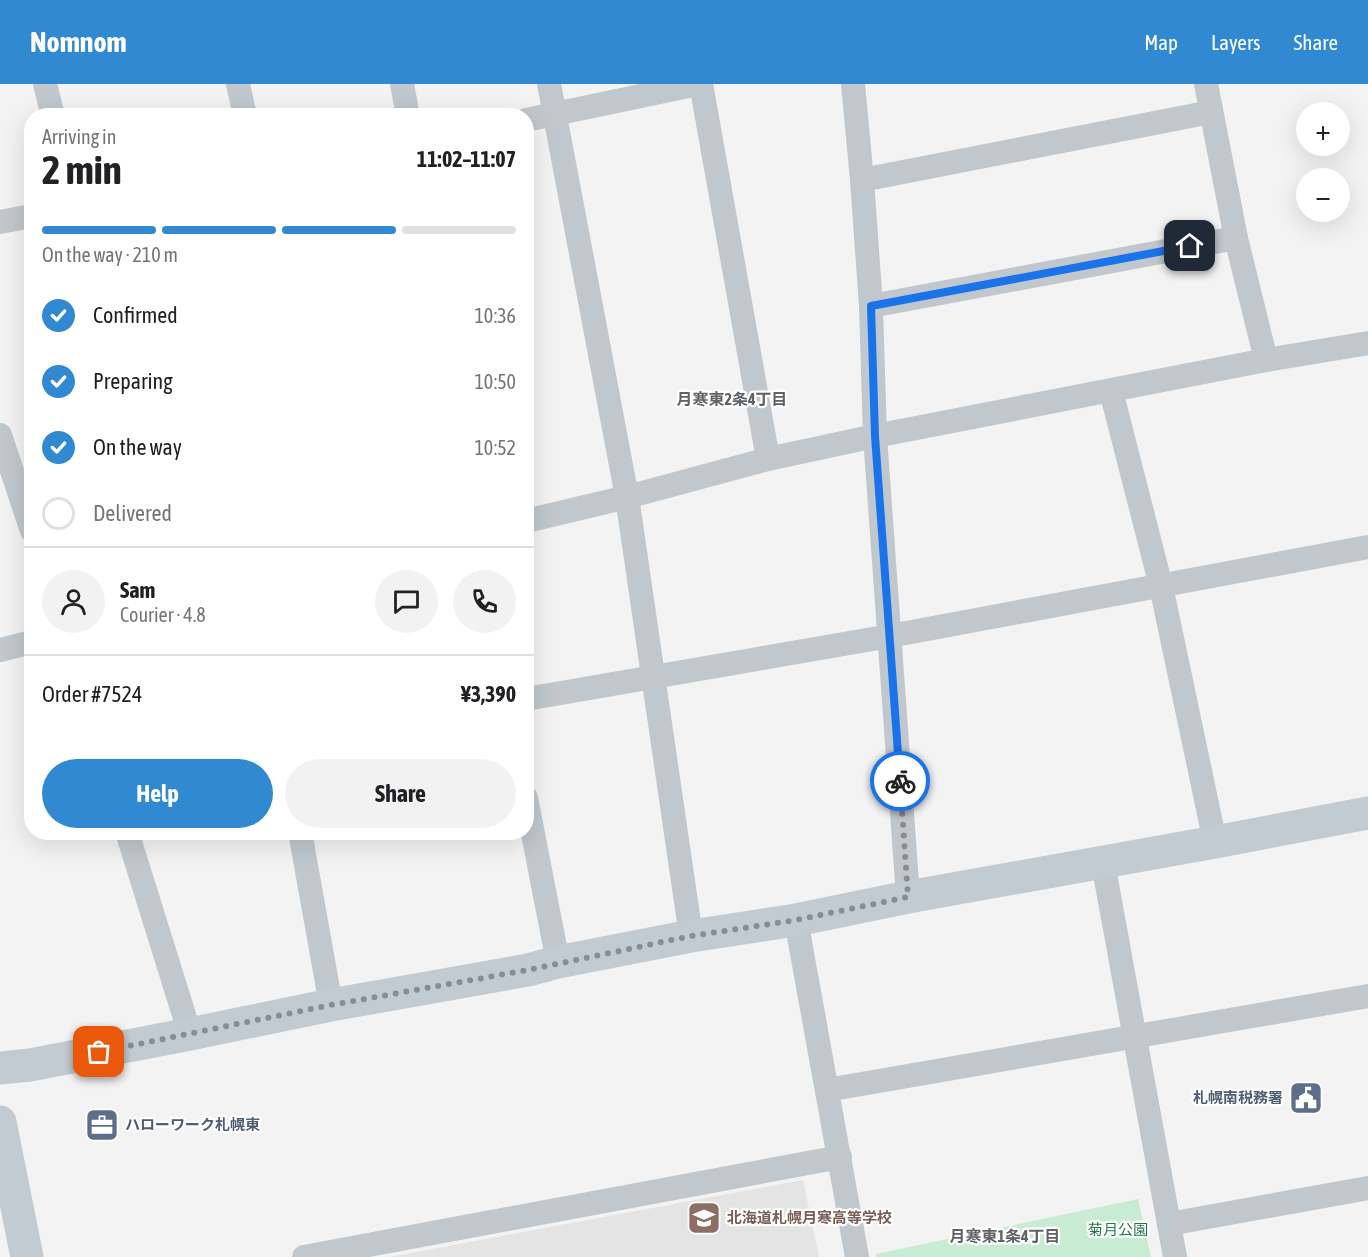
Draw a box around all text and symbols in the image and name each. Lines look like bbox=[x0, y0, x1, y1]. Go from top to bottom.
text: Nomnom bbox=[30, 26, 127, 58]
text: Map bbox=[1144, 30, 1178, 54]
text: Layers bbox=[1211, 30, 1261, 54]
text: Share bbox=[1294, 30, 1338, 54]
map controls bbox=[1296, 102, 1350, 222]
button: + bbox=[1296, 102, 1350, 156]
text: Arriving in bbox=[42, 125, 116, 148]
text: 11:02–11:07 bbox=[417, 146, 516, 172]
text: 2 min bbox=[42, 148, 122, 192]
button: − bbox=[1296, 168, 1350, 222]
pin bbox=[1164, 220, 1215, 271]
icon: home bbox=[1173, 229, 1206, 262]
text: On the way · 210 m bbox=[42, 243, 178, 266]
icon: check bbox=[42, 299, 75, 332]
text: Confirmed bbox=[93, 302, 178, 328]
text: 10:36 bbox=[474, 304, 516, 327]
icon: check bbox=[42, 365, 75, 398]
text: Preparing bbox=[93, 368, 173, 394]
text: 10:50 bbox=[474, 370, 516, 393]
district label: 月寒東2条4丁目 bbox=[676, 390, 788, 408]
icon: check bbox=[42, 431, 75, 464]
text: On the way bbox=[93, 434, 182, 460]
text: 10:52 bbox=[474, 436, 516, 459]
text: Delivered bbox=[93, 500, 172, 526]
button: person bbox=[42, 570, 105, 633]
button: chat bbox=[375, 570, 438, 633]
button: phone bbox=[453, 570, 516, 633]
text: Sam bbox=[120, 577, 155, 603]
text: Courier · 4.8 bbox=[120, 603, 206, 626]
text: Order #7524 bbox=[42, 681, 142, 707]
text: ¥3,390 bbox=[461, 681, 516, 707]
courier bbox=[870, 751, 930, 811]
button: Help bbox=[42, 759, 273, 828]
button: Share bbox=[285, 759, 516, 828]
icon: bike bbox=[884, 765, 917, 798]
pin bbox=[73, 1026, 124, 1077]
icon: bag bbox=[82, 1035, 115, 1068]
public building icon: 札幌南税務署 bbox=[1288, 1080, 1324, 1116]
place label: 札幌南税務署 bbox=[1193, 1089, 1283, 1106]
office icon: ハローワーク札幌東 bbox=[84, 1107, 120, 1143]
place label: ハローワーク札幌東 bbox=[125, 1116, 260, 1133]
school or university icon: 北海道札幌月寒高等学校 bbox=[686, 1200, 722, 1236]
place label: 北海道札幌月寒高等学校 bbox=[727, 1209, 892, 1226]
park label: 菊月公園 bbox=[1088, 1221, 1148, 1238]
district label: 月寒東1条4丁目 bbox=[949, 1227, 1061, 1245]

